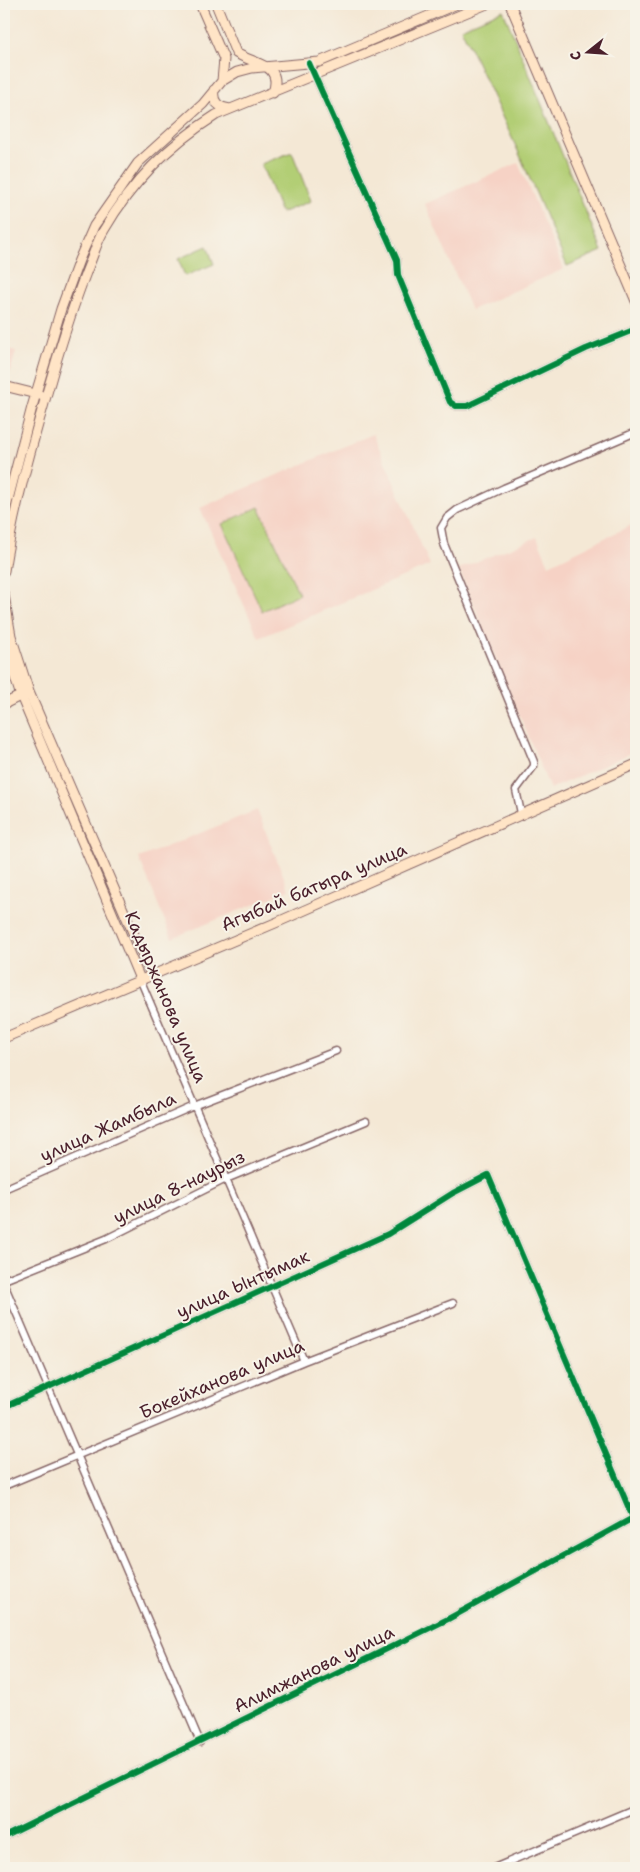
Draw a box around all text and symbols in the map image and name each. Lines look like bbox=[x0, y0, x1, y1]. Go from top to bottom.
north arrow bbox=[562, 28, 612, 78]
text: С bbox=[566, 49, 585, 63]
street label: Агыбай батыра улица bbox=[218, 837, 410, 937]
street label: Кадыржанова улица bbox=[119, 908, 213, 1086]
street label: улица Жамбыла bbox=[36, 1086, 180, 1168]
street label: улица 8-наурыз bbox=[109, 1145, 249, 1229]
street label: улица Ынтымак bbox=[173, 1244, 314, 1324]
street label: Бокейханова улица bbox=[136, 1333, 308, 1425]
street label: Алимжанова улица bbox=[230, 1620, 398, 1718]

